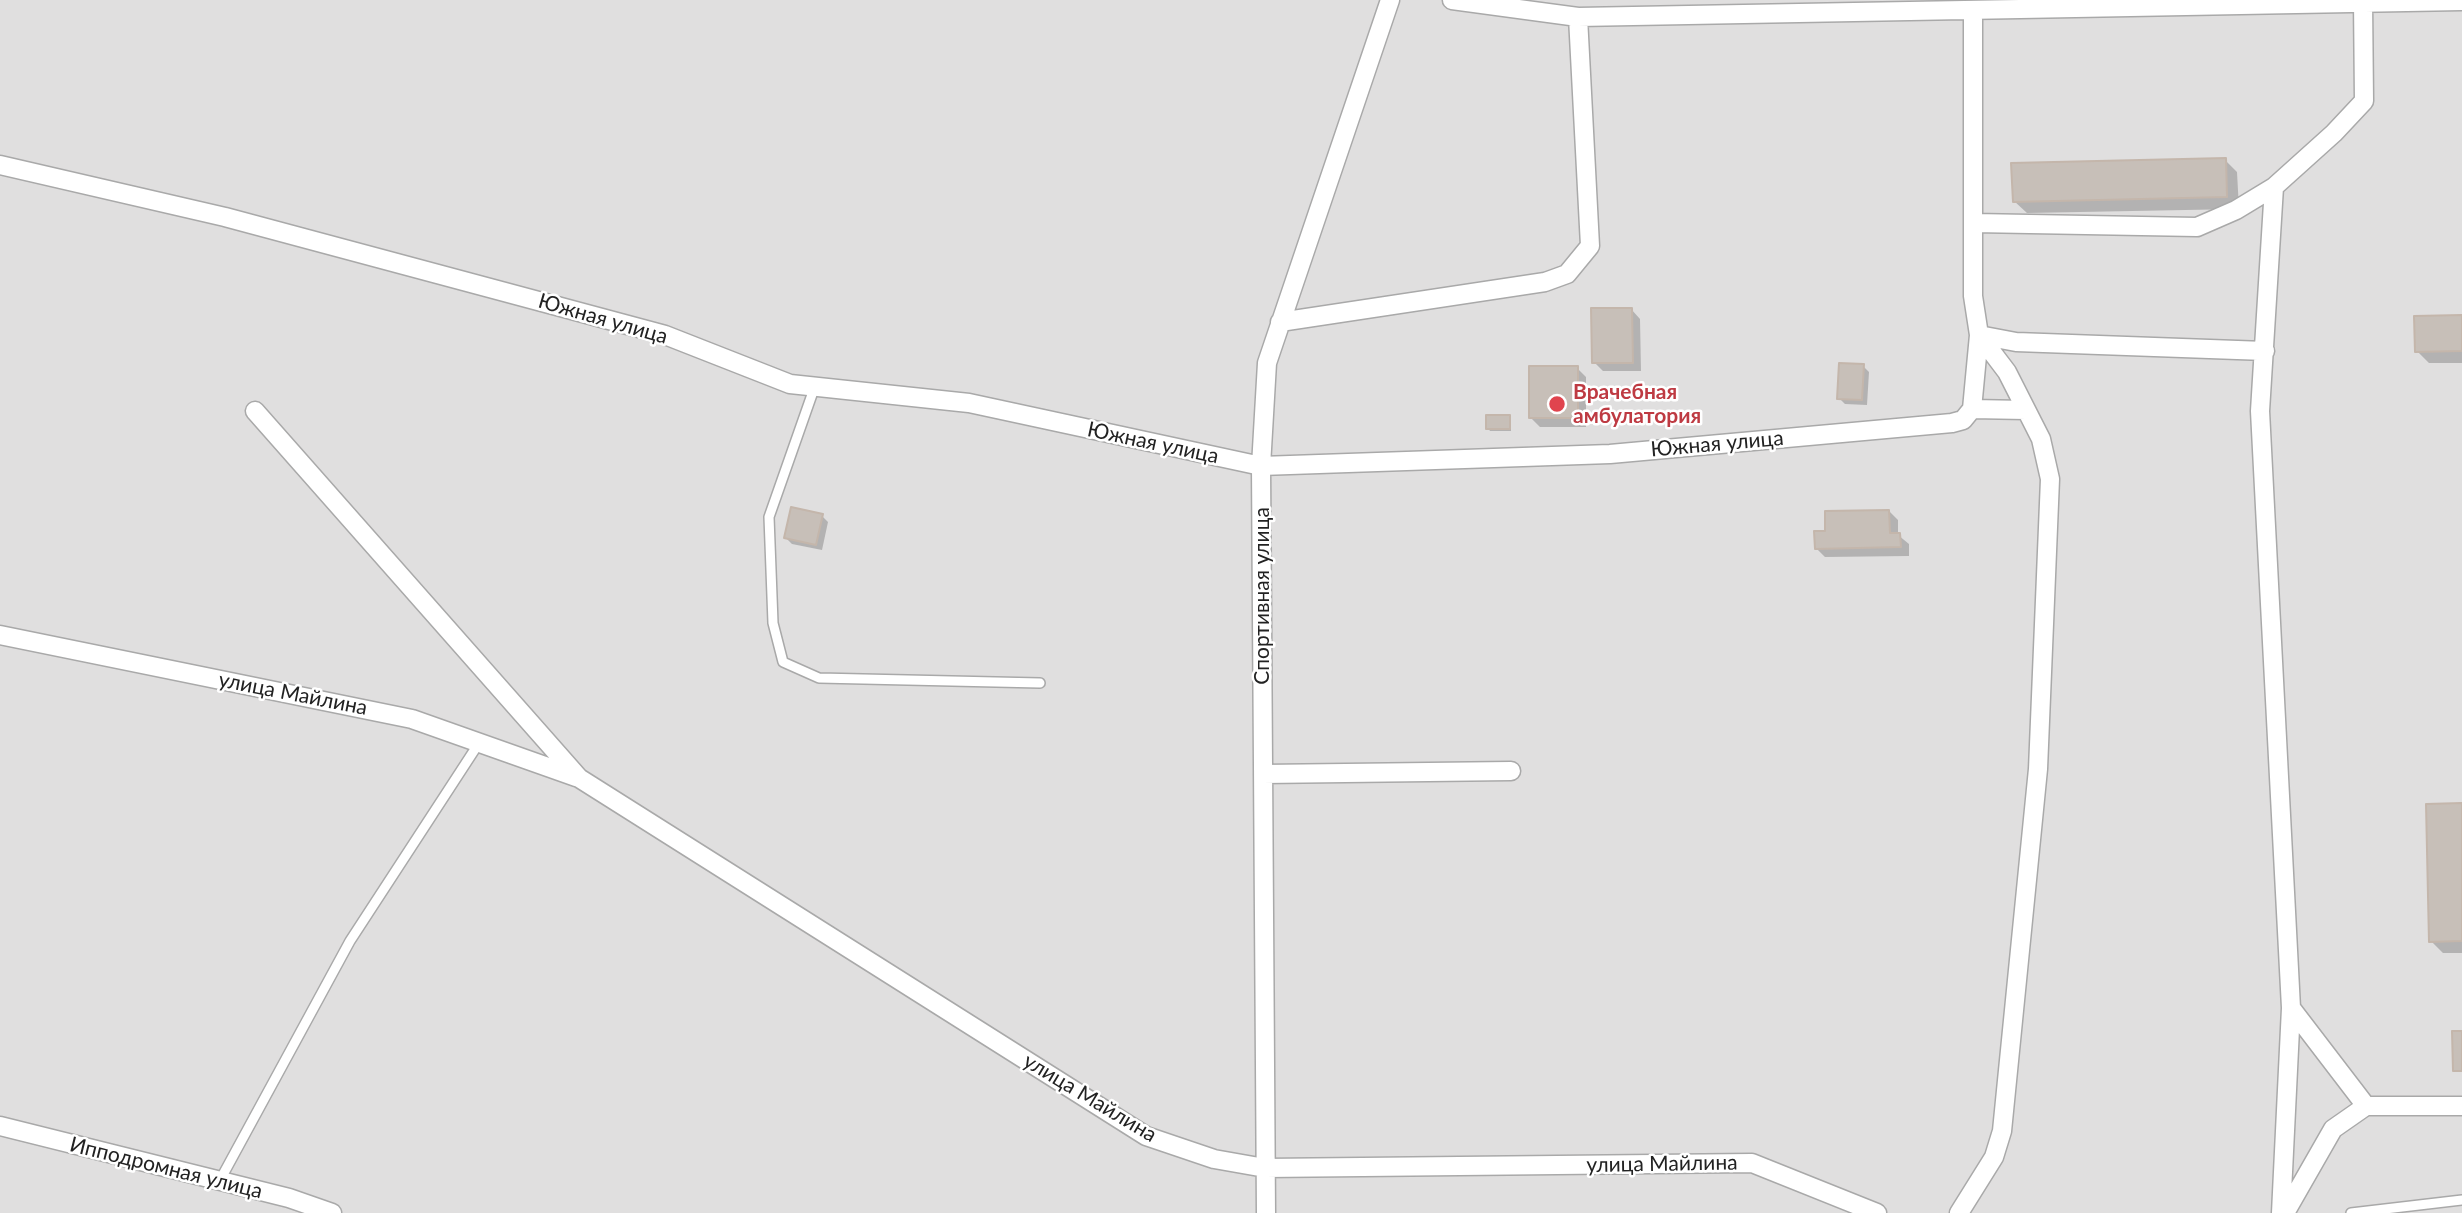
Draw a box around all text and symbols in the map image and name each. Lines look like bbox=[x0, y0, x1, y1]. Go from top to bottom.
street label: Южная улица bbox=[535, 288, 671, 350]
place label: Врачебная амбулатория bbox=[1573, 379, 1701, 429]
marker: Врачебная амбулатория bbox=[1547, 394, 1567, 414]
street label: Южная улица bbox=[1085, 417, 1221, 469]
street label: Южная улица bbox=[1649, 426, 1785, 462]
street label: Спортивная улица bbox=[1249, 507, 1275, 685]
street label: улица Майлина bbox=[216, 667, 370, 721]
street label: улица Майлина bbox=[1019, 1048, 1161, 1148]
street label: Ипподромная улица bbox=[67, 1132, 265, 1204]
street label: улица Майлина bbox=[1586, 1150, 1738, 1178]

